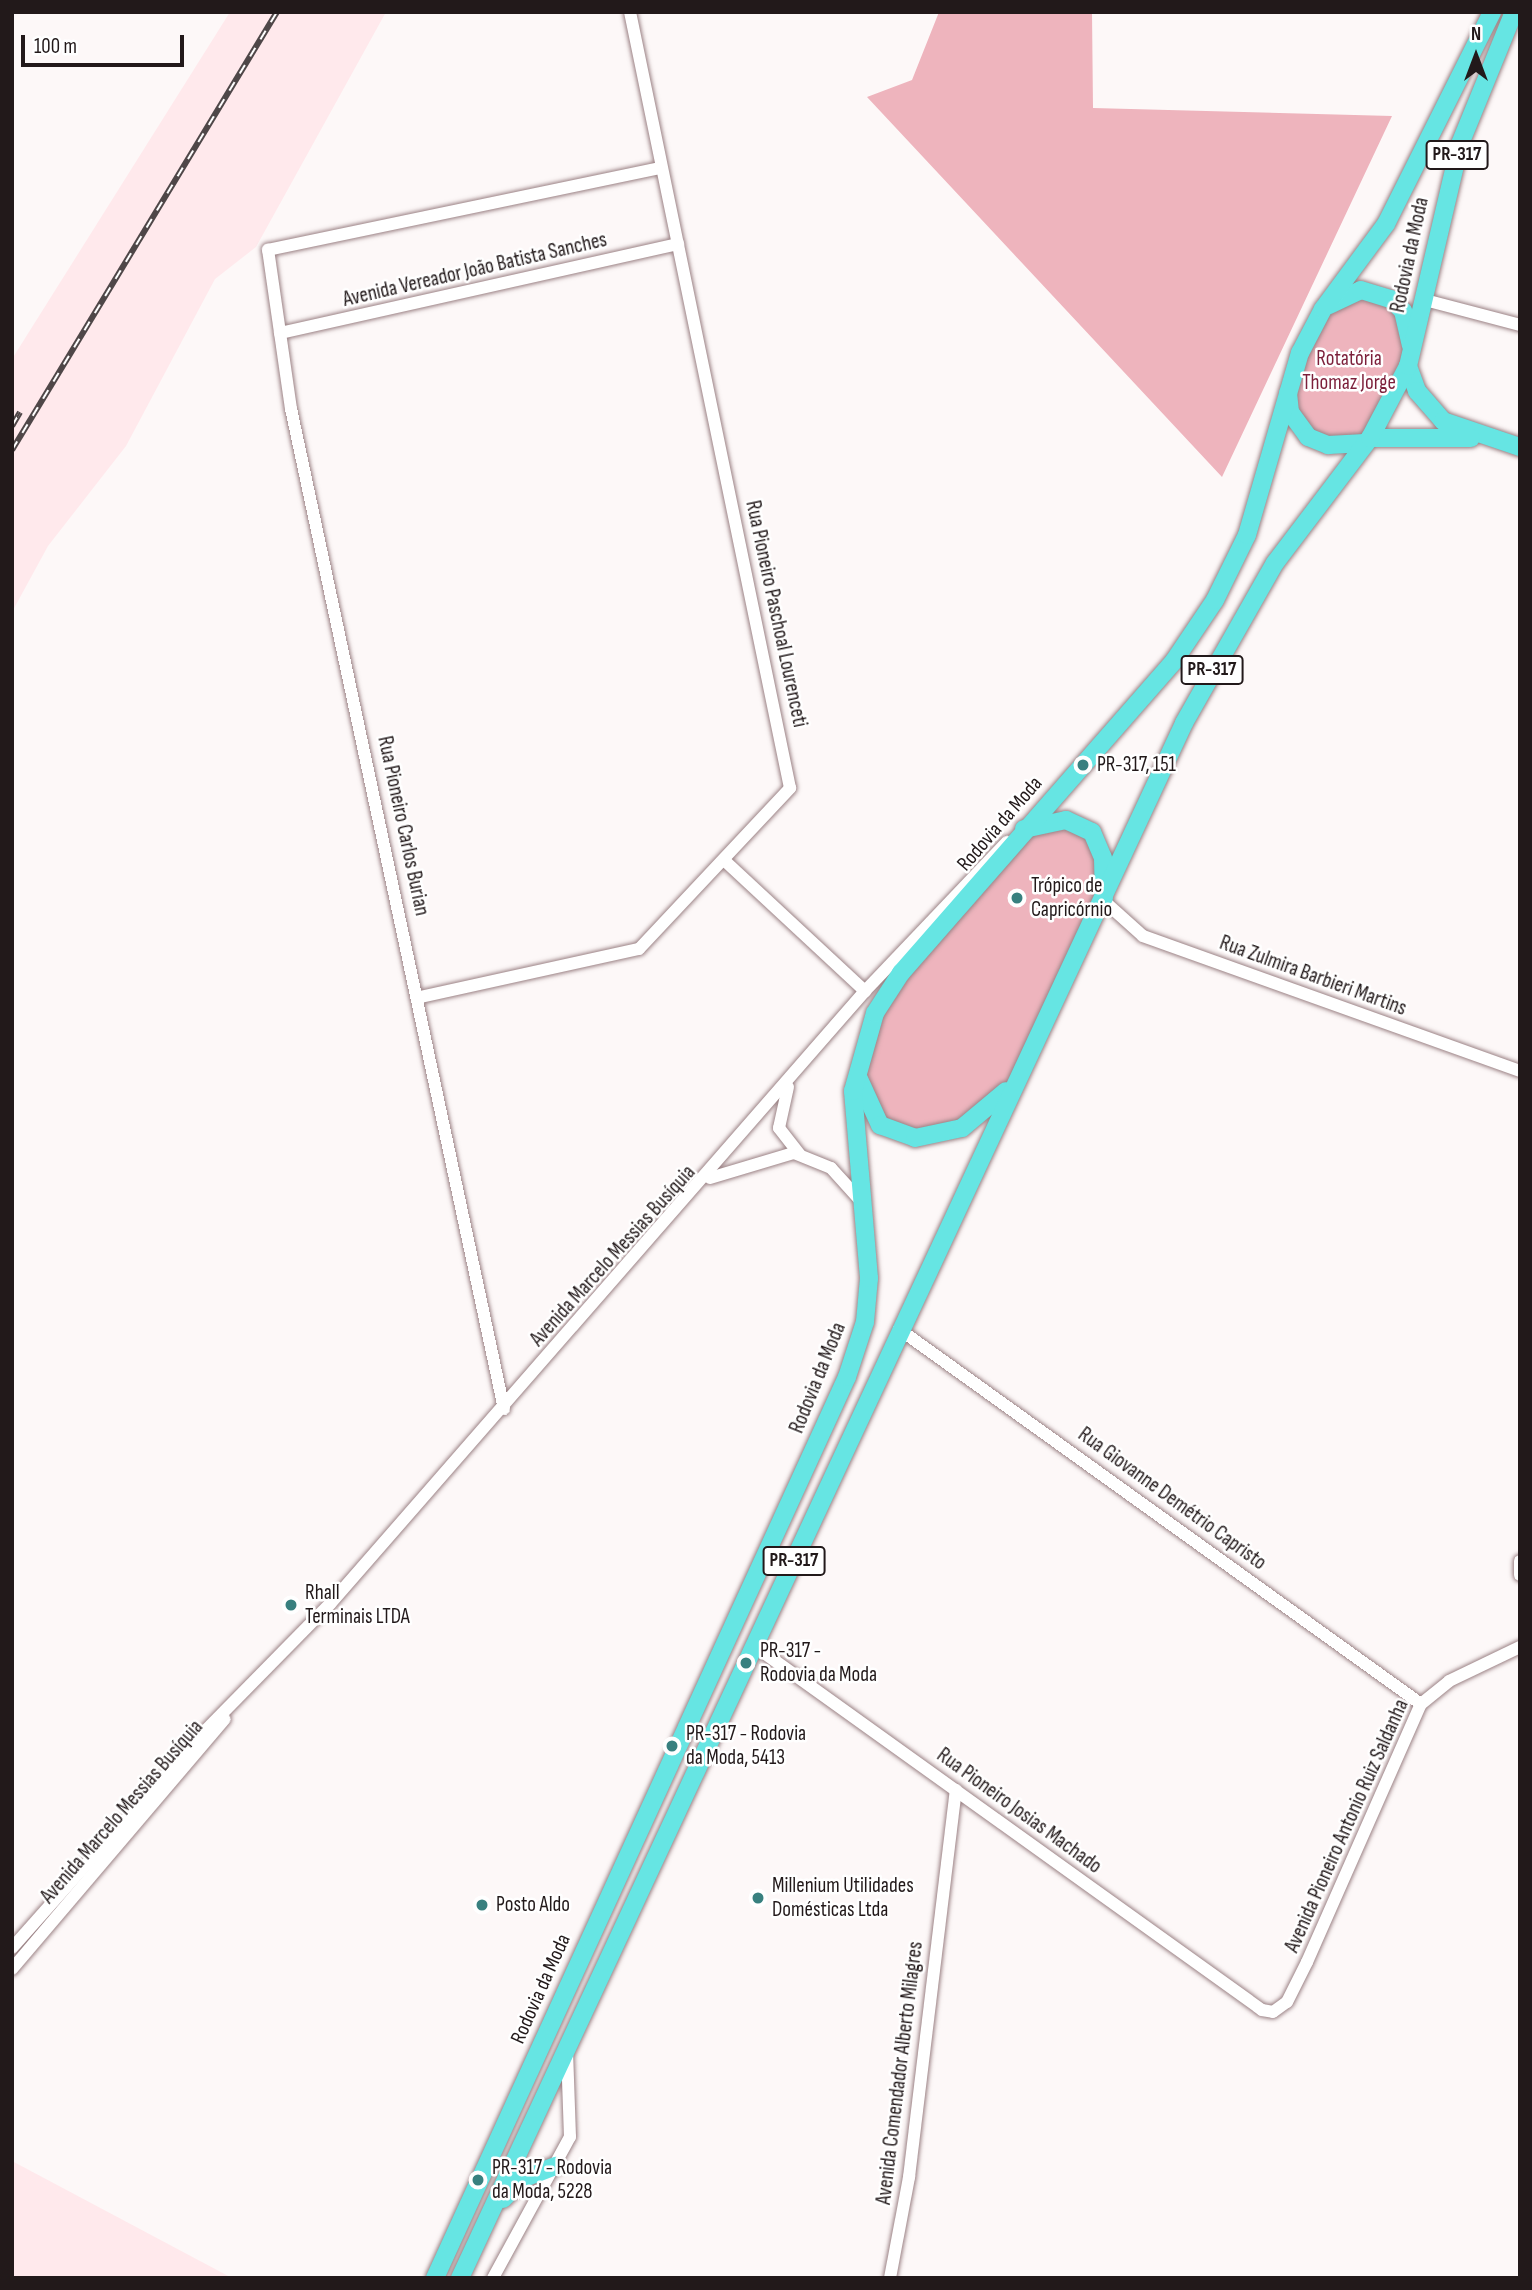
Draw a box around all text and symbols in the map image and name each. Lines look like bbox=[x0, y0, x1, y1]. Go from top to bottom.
scale bar bbox=[24, 21, 187, 65]
north arrow bbox=[1441, 21, 1511, 91]
text: N bbox=[1471, 23, 1481, 46]
text: 100 m bbox=[34, 34, 77, 59]
road number: PR-317 bbox=[1426, 140, 1488, 170]
street label: Rodovia da Moda bbox=[1385, 195, 1435, 315]
street label: Avenida Vereador João Batista Sanches bbox=[341, 227, 609, 313]
park label: Rotatória Thomaz Jorge bbox=[1302, 346, 1396, 396]
street label: Rua Pioneiro Paschoal Lourenceti bbox=[740, 498, 812, 730]
road number: PR-317 bbox=[1180, 654, 1244, 685]
street label: Rua Pioneiro Carlos Burian bbox=[372, 734, 434, 918]
place label: PR-317, 151 bbox=[1097, 752, 1176, 778]
marker: PR-317, 151 bbox=[1075, 757, 1091, 773]
street label: Rodovia da Moda bbox=[952, 772, 1048, 876]
place label: Trópico de Capricórnio bbox=[1031, 873, 1112, 923]
marker: Trópico de Capricórnio bbox=[1009, 890, 1025, 906]
street label: Rua Zulmira Barbieri Martins bbox=[1216, 930, 1410, 1022]
street label: Avenida Marcelo Messias Busíquia bbox=[525, 1160, 701, 1352]
street label: Rodovia da Moda bbox=[784, 1319, 852, 1437]
street label: Rua Giovanne Demétrio Capristo bbox=[1073, 1422, 1271, 1576]
road number: PR-317 bbox=[762, 1546, 826, 1576]
place label: Rhall Terminais LTDA bbox=[305, 1580, 410, 1630]
marker: Rhall Terminais LTDA bbox=[283, 1597, 299, 1613]
place label: PR-317 - Rodovia da Moda bbox=[760, 1638, 877, 1688]
marker: PR-317 - Rodovia da Moda bbox=[738, 1655, 754, 1671]
street label: Avenida Pioneiro Antonio Ruiz Saldanha bbox=[1280, 1696, 1414, 1956]
street label: Avenida Marcelo Messias Busíquia bbox=[35, 1715, 209, 1909]
place label: PR-317 - Rodovia da Moda, 5413 bbox=[686, 1721, 806, 1771]
marker: PR-317 - Rodovia da Moda, 5413 bbox=[664, 1738, 680, 1754]
street label: Rua Pioneiro Josias Machado bbox=[932, 1743, 1106, 1879]
place label: Millenium Utilidades Domésticas Ltda bbox=[772, 1873, 914, 1923]
marker: Millenium Utilidades Domésticas Ltda bbox=[750, 1890, 766, 1906]
place label: Posto Aldo bbox=[496, 1892, 570, 1918]
marker: Posto Aldo bbox=[474, 1897, 490, 1913]
street label: Rodovia da Moda bbox=[506, 1930, 576, 2048]
street label: Avenida Comendador Alberto Milagres bbox=[871, 1940, 929, 2206]
place label: PR-317 - Rodovia da Moda, 5228 bbox=[492, 2155, 612, 2205]
marker: PR-317 - Rodovia da Moda, 5228 bbox=[470, 2172, 486, 2188]

